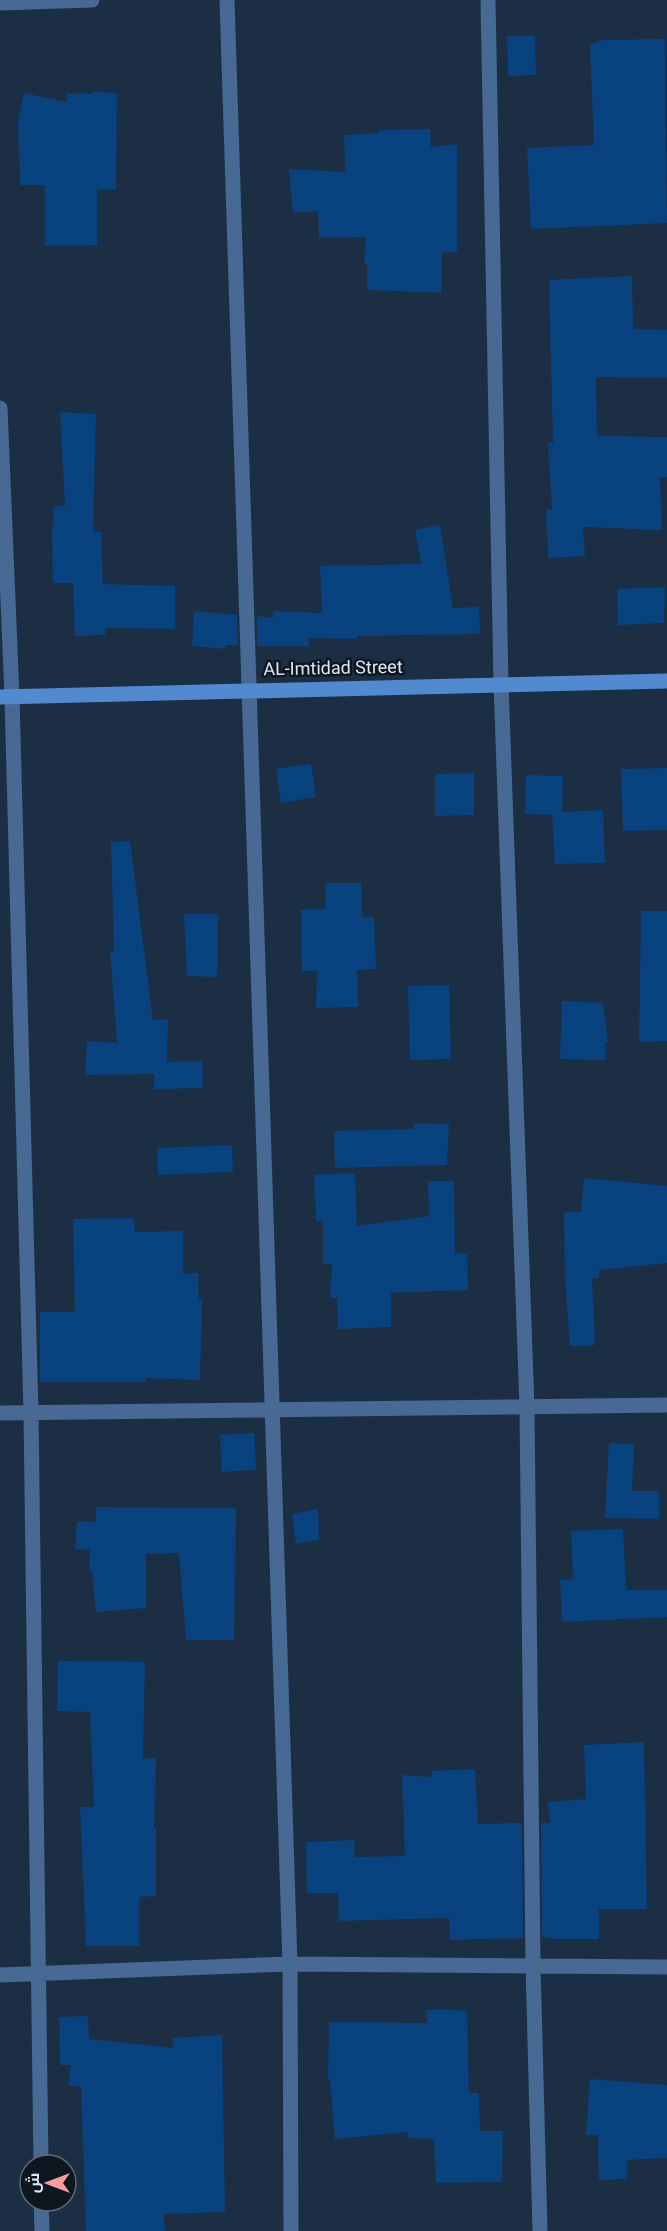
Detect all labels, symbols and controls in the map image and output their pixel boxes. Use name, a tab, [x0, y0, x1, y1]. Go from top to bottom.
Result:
street label: AL-Imtidad Street	[263, 656, 403, 679]
north arrow	[18, 2153, 78, 2213]
text: ش	[24, 2173, 43, 2193]

